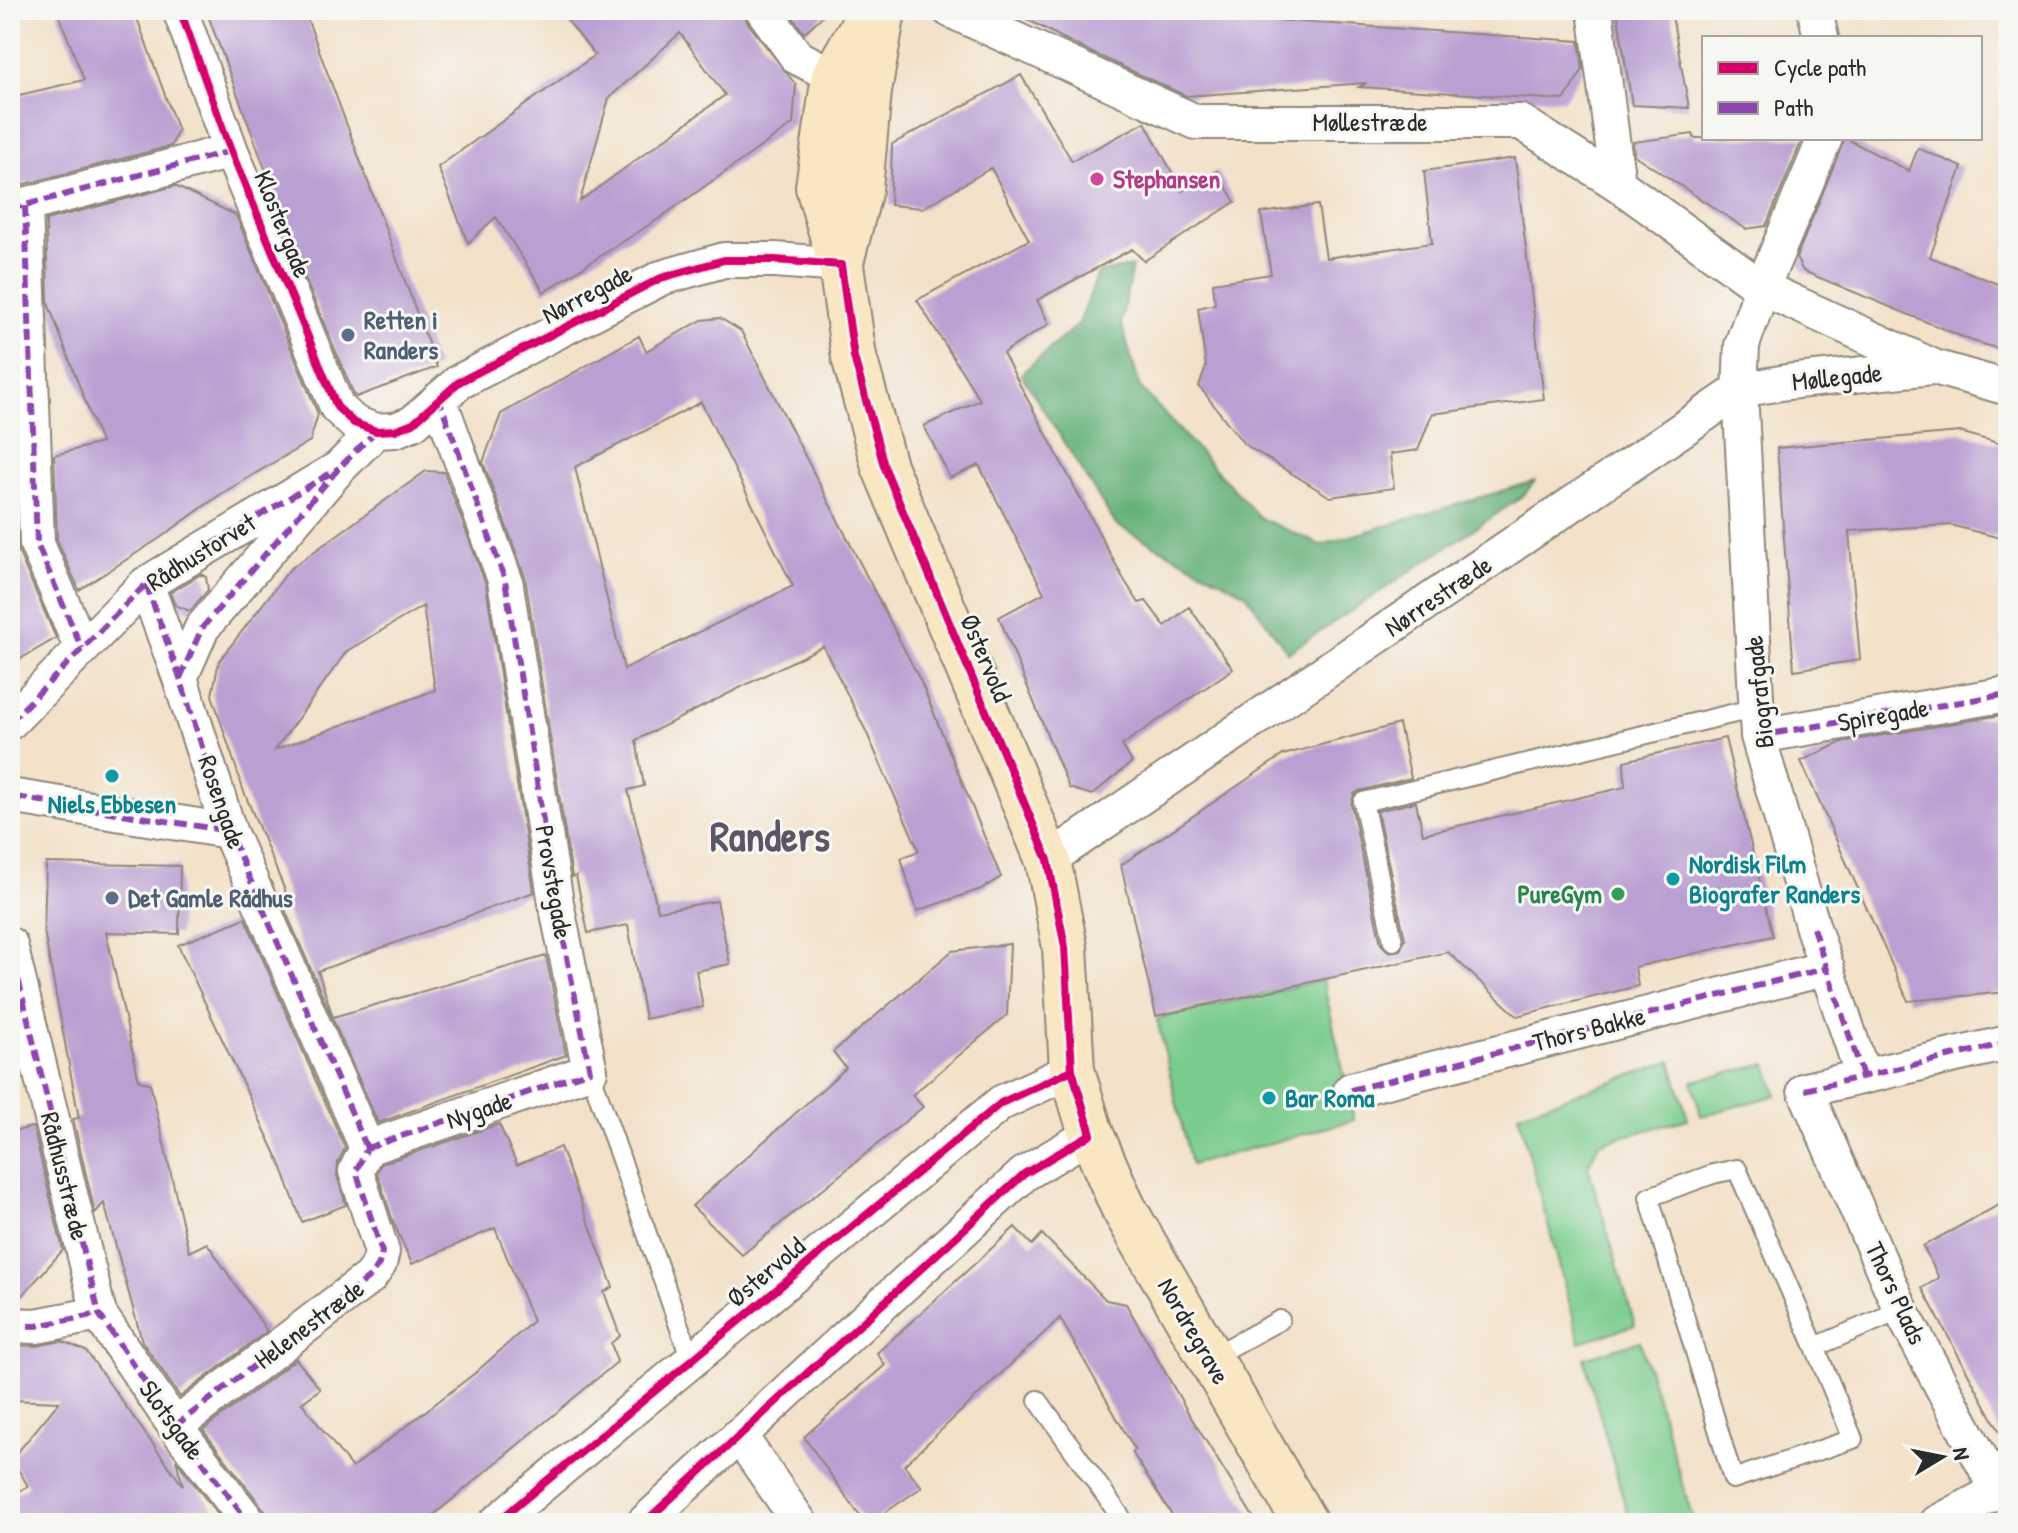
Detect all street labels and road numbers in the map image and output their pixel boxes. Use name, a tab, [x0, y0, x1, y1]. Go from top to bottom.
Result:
street label: Møllestræde	[1312, 104, 1428, 139]
street label: Klostergade	[246, 165, 321, 283]
street label: Nørregade	[536, 255, 638, 332]
street label: Møllegade	[1790, 354, 1884, 399]
street label: Rådhustorvet	[139, 504, 263, 599]
street label: Nørrestræde	[1377, 547, 1498, 644]
street label: Østervold	[952, 609, 1021, 707]
street label: Biografgade	[1735, 634, 1782, 750]
street label: Spiregade	[1835, 689, 1931, 740]
street label: Rosengade	[190, 750, 255, 853]
street label: Provstegade	[527, 822, 582, 942]
street label: Thors Bakke	[1529, 998, 1649, 1059]
street label: Nygade	[441, 1082, 516, 1137]
street label: Rådhusstræde	[33, 1108, 98, 1244]
street label: Østervold	[719, 1229, 812, 1315]
street label: Thors Plads	[1857, 1236, 1935, 1350]
street label: Helenestræde	[247, 1271, 371, 1376]
street label: Nordregrave	[1150, 1271, 1239, 1390]
street label: Slotsgade	[132, 1373, 213, 1467]

